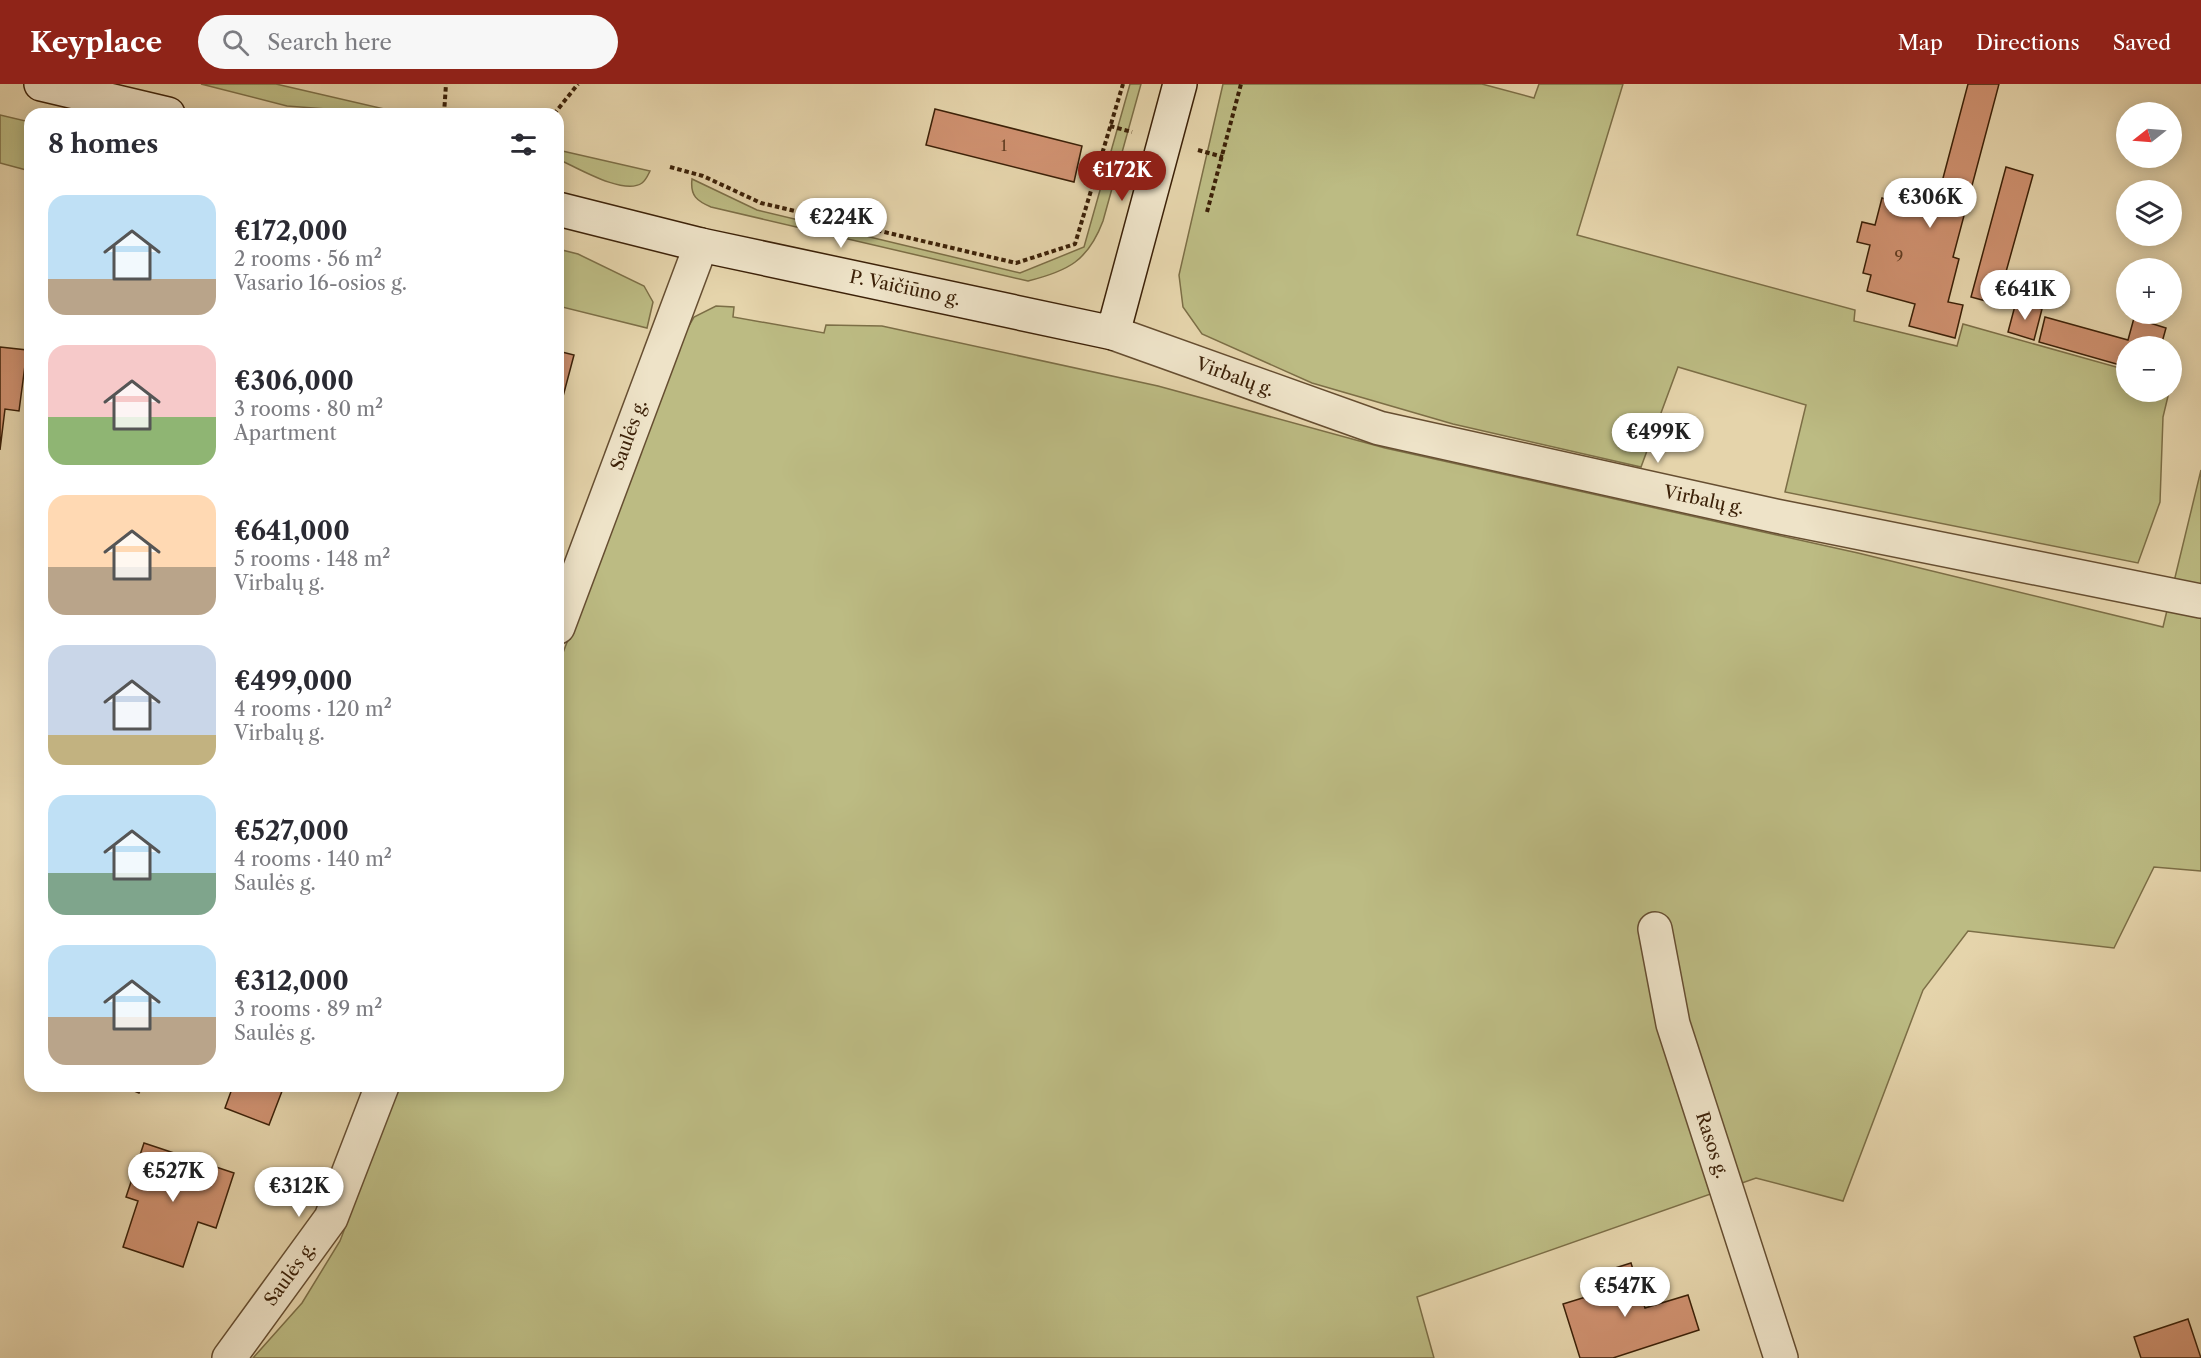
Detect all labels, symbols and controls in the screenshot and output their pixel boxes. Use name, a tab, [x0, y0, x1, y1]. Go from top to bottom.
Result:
search box	[198, 15, 618, 69]
text: Keyplace	[30, 25, 162, 59]
icon: search	[219, 26, 252, 59]
text: Search here	[267, 29, 392, 56]
text: Map	[1898, 30, 1943, 55]
text: Directions	[1976, 30, 2080, 55]
text: Saved	[2113, 30, 2171, 55]
north arrow	[2116, 102, 2182, 168]
map controls	[2116, 102, 2182, 402]
text: 8 homes	[48, 128, 158, 160]
icon: filters	[507, 128, 540, 161]
house number: 1	[1001, 136, 1008, 155]
pin: €172K	[1080, 151, 1164, 202]
text: €172K	[1092, 158, 1152, 182]
pin: €306K	[1888, 178, 1972, 229]
button: layers	[2116, 180, 2182, 246]
text: €306K	[1898, 185, 1962, 209]
pin: €224K	[799, 198, 883, 249]
text: €224K	[809, 205, 873, 229]
text: €172,000	[234, 215, 348, 247]
icon: home	[96, 219, 168, 291]
house number: 9	[1895, 246, 1903, 265]
text: 2 rooms · 56 m²	[234, 247, 382, 271]
button: +	[2116, 258, 2182, 324]
street label: P. Vaičiūno g.	[848, 266, 962, 310]
pin: €641K	[1983, 270, 2067, 321]
text: Vasario 16-osios g.	[234, 271, 407, 295]
text: €641K	[1994, 277, 2056, 301]
button: −	[2116, 336, 2182, 402]
street label: Virbalų g.	[1192, 352, 1277, 401]
text: €306,000	[234, 365, 354, 397]
icon: home	[96, 369, 168, 441]
text: 3 rooms · 80 m²	[234, 397, 383, 421]
street label: Saulės g.	[606, 397, 652, 473]
pin: €499K	[1616, 413, 1700, 464]
text: €499K	[1626, 420, 1690, 444]
text: Apartment	[234, 421, 337, 445]
street label: Virbalų g.	[1661, 481, 1746, 519]
text: €641,000	[234, 515, 350, 547]
icon: home	[96, 519, 168, 591]
text: 5 rooms · 148 m²	[234, 547, 390, 571]
text: Virbalų g.	[234, 571, 325, 595]
text: €499,000	[234, 665, 352, 697]
icon: home	[96, 669, 168, 741]
text: 4 rooms · 120 m²	[234, 697, 392, 721]
text: Virbalų g.	[234, 721, 325, 745]
text: €527,000	[234, 815, 349, 847]
icon: home	[96, 819, 168, 891]
text: 4 rooms · 140 m²	[234, 847, 392, 871]
text: Saulės g.	[234, 871, 316, 895]
text: €312,000	[234, 965, 349, 997]
icon: home	[96, 969, 168, 1041]
text: 3 rooms · 89 m²	[234, 997, 382, 1021]
text: Saulės g.	[234, 1021, 316, 1045]
street label: Rasos g.	[1691, 1109, 1733, 1181]
pin: €527K	[131, 1152, 215, 1203]
text: €527K	[142, 1159, 204, 1183]
pin: €312K	[257, 1167, 341, 1218]
text: €312K	[269, 1174, 329, 1198]
street label: Saulės g.	[259, 1238, 321, 1310]
pin: €547K	[1583, 1267, 1667, 1318]
text: €547K	[1594, 1274, 1656, 1298]

